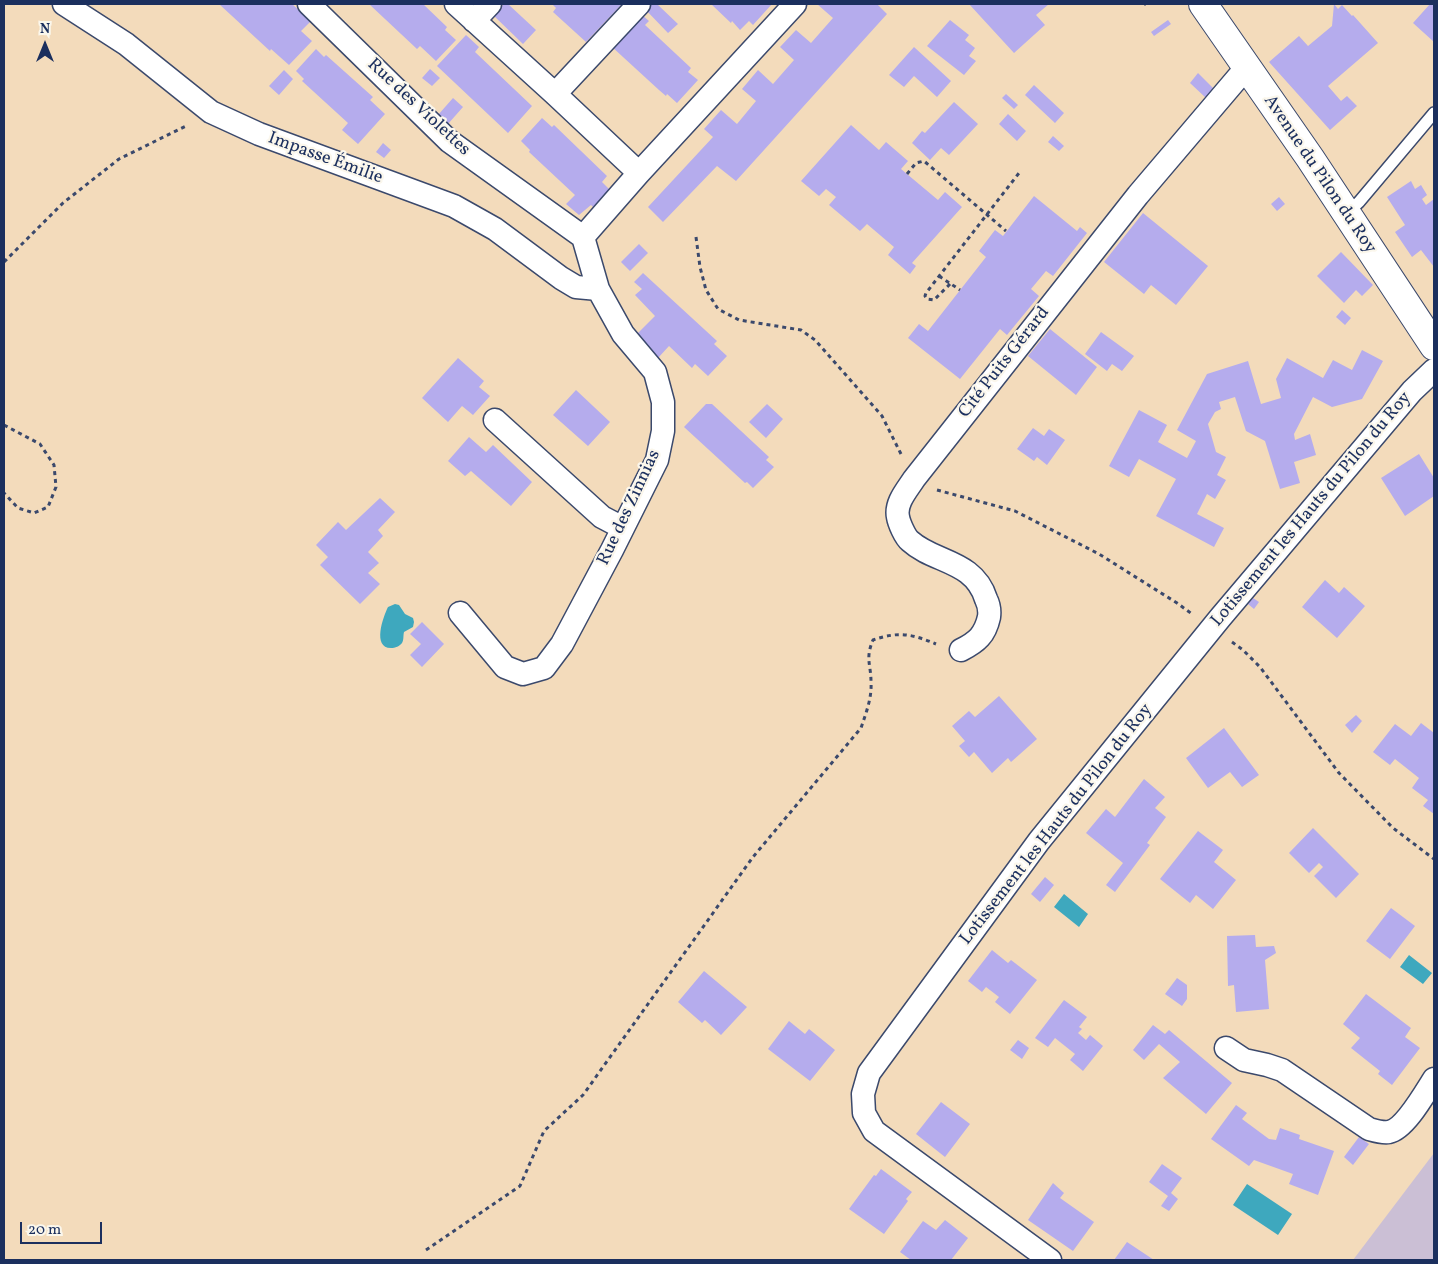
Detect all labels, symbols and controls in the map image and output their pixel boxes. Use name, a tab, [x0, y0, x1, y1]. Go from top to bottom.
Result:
north arrow	[20, 20, 70, 70]
text: N	[40, 20, 50, 39]
street label: Rue des Violettes	[362, 55, 474, 161]
street label: Avenue du Pilon du Roy	[1258, 92, 1380, 258]
street label: Impasse Émilie	[265, 128, 385, 190]
street label: Cité Puits Gérard	[955, 303, 1055, 423]
street label: Lotissement les Hauts du Pilon du Roy	[1207, 388, 1417, 632]
street label: Rue des Zinnias	[594, 447, 666, 569]
street label: Lotissement les Hauts du Pilon du Roy	[956, 700, 1158, 950]
scale bar	[22, 1212, 105, 1244]
text: 20 m	[28, 1220, 61, 1241]

